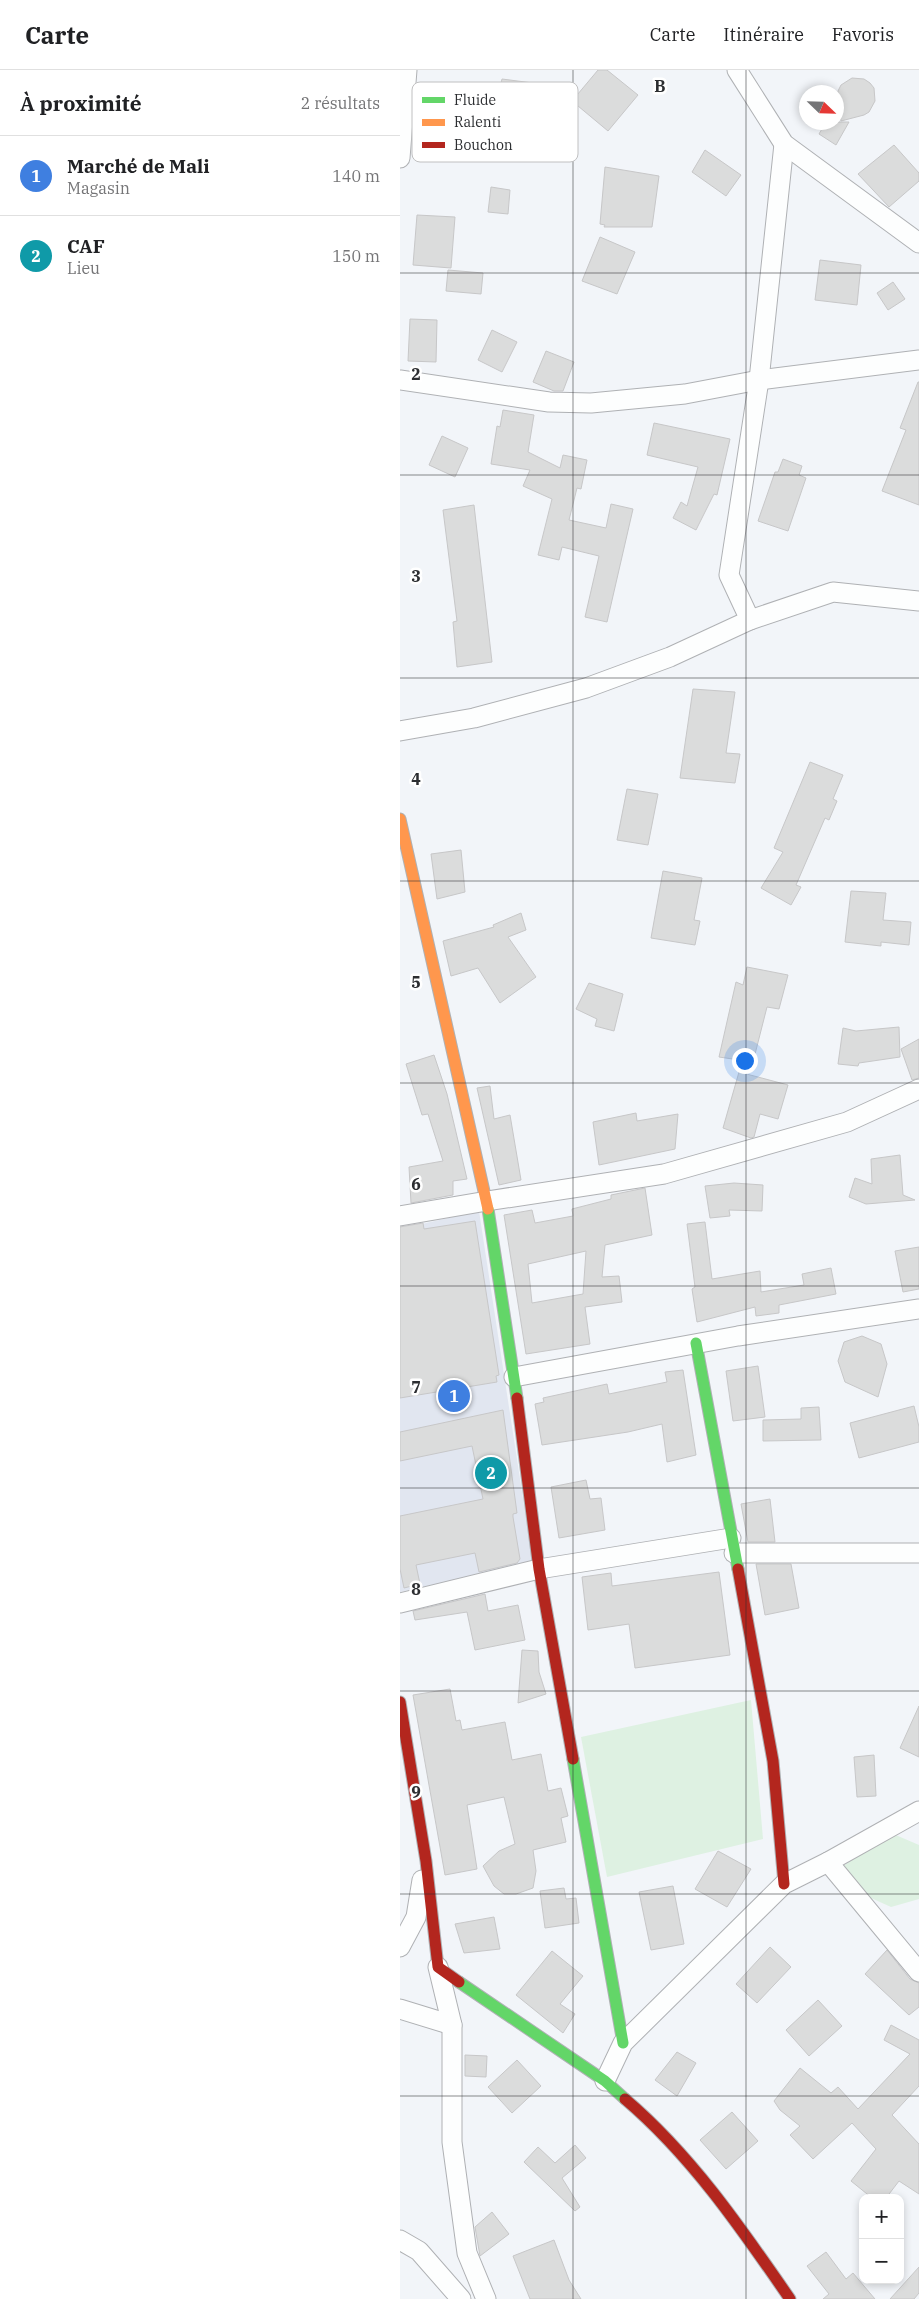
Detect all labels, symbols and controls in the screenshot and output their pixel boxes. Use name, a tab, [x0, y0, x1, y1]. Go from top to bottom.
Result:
text: Carte	[25, 19, 89, 51]
text: Carte	[650, 23, 695, 46]
text: Itinéraire	[723, 23, 804, 46]
text: Favoris	[832, 23, 894, 46]
text: B	[654, 76, 666, 96]
legend	[412, 82, 578, 162]
north arrow	[799, 85, 844, 130]
text: À proximité	[20, 89, 142, 117]
text: Fluide	[454, 91, 496, 109]
text: 2 résultats	[301, 93, 380, 113]
text: Ralenti	[454, 113, 501, 131]
text: Bouchon	[454, 136, 513, 154]
text: Marché de Mali	[67, 154, 210, 178]
text: 1	[31, 166, 41, 186]
text: 140 m	[332, 166, 380, 186]
text: Magasin	[67, 178, 130, 198]
text: CAF	[67, 234, 105, 258]
text: 2	[31, 246, 41, 266]
text: 150 m	[332, 246, 380, 266]
text: Lieu	[67, 258, 100, 278]
text: 2	[411, 364, 421, 384]
text: 3	[411, 566, 421, 586]
text: 4	[411, 769, 421, 789]
text: 5	[411, 972, 421, 992]
your location	[732, 1048, 758, 1074]
text: 6	[411, 1174, 421, 1194]
text: 7	[411, 1377, 421, 1397]
pin: 1	[438, 1377, 470, 1415]
pin: 2	[475, 1454, 507, 1492]
text: 8	[411, 1579, 421, 1599]
text: 9	[411, 1782, 421, 1802]
map controls	[859, 2194, 904, 2284]
button: +	[859, 2194, 904, 2239]
button: −	[859, 2239, 904, 2284]

